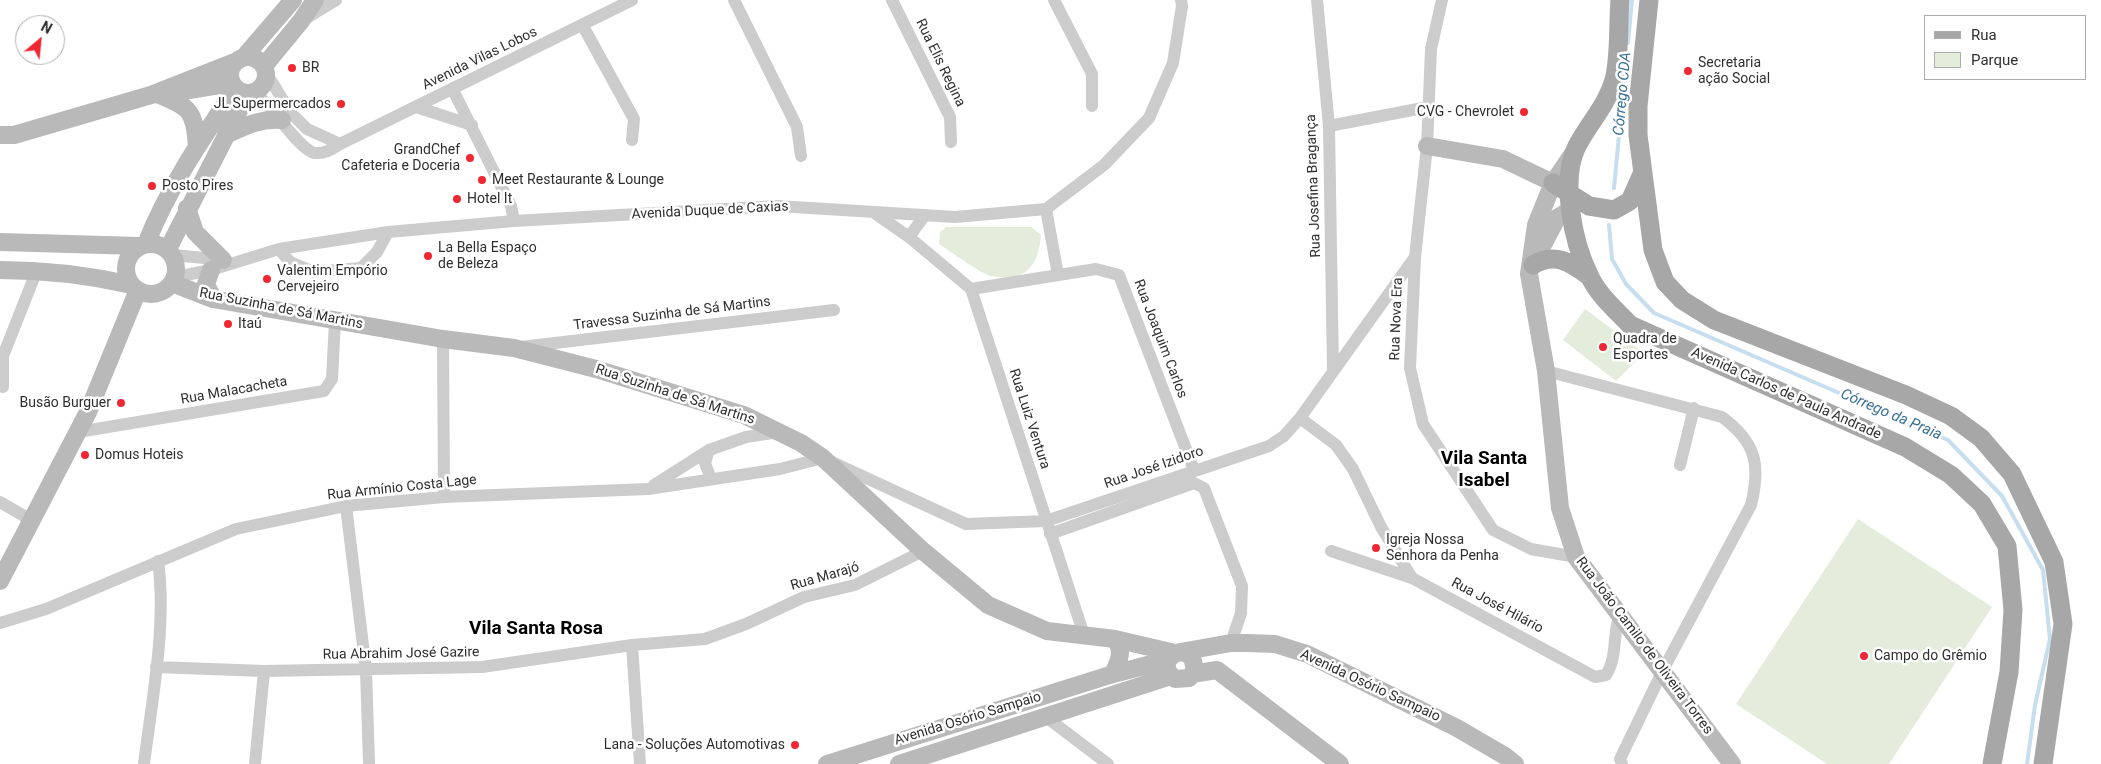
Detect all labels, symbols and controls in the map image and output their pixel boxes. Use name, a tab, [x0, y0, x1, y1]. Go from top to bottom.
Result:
north arrow	[15, 15, 65, 65]
legend	[1924, 15, 2086, 80]
street label: Rua Elis Regina	[912, 16, 968, 110]
text: N	[38, 18, 55, 37]
street label: Avenida Vilas Lobos	[420, 24, 540, 94]
text: Rua	[1971, 26, 1997, 44]
text: Parque	[1971, 51, 2018, 69]
water label: Córrego CDA	[1610, 52, 1636, 136]
place label: Secretaria ação Social	[1698, 55, 1770, 88]
place label: BR	[302, 60, 319, 76]
marker: BR	[286, 62, 298, 74]
marker: Secretaria ação Social	[1682, 65, 1694, 77]
place label: JL Supermercados	[214, 96, 331, 112]
marker: JL Supermercados	[335, 98, 347, 110]
place label: CVG - Chevrolet	[1417, 104, 1514, 120]
marker: CVG - Chevrolet	[1518, 106, 1530, 118]
street label: Rua Josefina Bragança	[1303, 114, 1325, 258]
place label: GrandChef Cafeteria e Doceria	[341, 142, 460, 174]
marker: GrandChef Cafeteria e Doceria	[464, 152, 476, 164]
place label: Meet Restaurante & Lounge	[492, 172, 664, 188]
marker: Meet Restaurante & Lounge	[476, 174, 488, 186]
place label: Posto Pires	[162, 178, 233, 194]
marker: Posto Pires	[146, 180, 158, 192]
place label: Hotel It	[467, 191, 512, 207]
marker: Hotel It	[451, 193, 463, 205]
street label: Avenida Duque de Caxias	[631, 198, 789, 224]
place label: La Bella Espaço de Beleza	[438, 240, 537, 272]
marker: La Bella Espaço de Beleza	[422, 250, 434, 262]
place label: Valentim Empório Cervejeiro	[277, 263, 388, 296]
marker: Valentim Empório Cervejeiro	[261, 273, 273, 285]
street label: Rua Joaquim Carlos	[1130, 277, 1190, 401]
street label: Rua Nova Era	[1387, 277, 1407, 361]
street label: Rua Suzinha de Sá Martins	[198, 285, 364, 333]
street label: Travessa Suzinha de Sá Martins	[572, 294, 772, 334]
place label: Itaú	[238, 316, 262, 332]
marker: Itaú	[222, 318, 234, 330]
place label: Quadra de Esportes	[1613, 331, 1677, 364]
marker: Quadra de Esportes	[1597, 341, 1609, 353]
street label: Avenida Carlos de Paula Andrade	[1688, 344, 1884, 444]
street label: Rua Suzinha de Sá Martins	[593, 361, 757, 429]
street label: Rua Luiz Ventura	[1005, 367, 1053, 471]
street label: Rua Malacacheta	[179, 373, 289, 409]
water label: Córrego da Praia	[1838, 386, 1944, 444]
place label: Busão Burguer	[19, 395, 111, 411]
marker: Busão Burguer	[115, 397, 127, 409]
street label: Rua José Izidoro	[1102, 443, 1206, 493]
place label: Domus Hoteis	[95, 447, 183, 463]
district label: Vila Santa Isabel	[1441, 448, 1527, 492]
marker: Domus Hoteis	[79, 449, 91, 461]
street label: Rua Armínio Costa Lage	[326, 472, 478, 504]
place label: Igreja Nossa Senhora da Penha	[1386, 532, 1499, 564]
marker: Igreja Nossa Senhora da Penha	[1370, 542, 1382, 554]
street label: Rua João Camilo de Oliveira Torres	[1572, 554, 1716, 738]
street label: Rua Marajó	[789, 559, 861, 595]
street label: Rua José Hilário	[1448, 575, 1546, 637]
district label: Vila Santa Rosa	[469, 618, 603, 640]
street label: Rua Abrahim José Gazire	[322, 644, 480, 664]
street label: Avenida Osório Sampaio	[1297, 646, 1443, 726]
place label: Campo do Grêmio	[1874, 648, 1987, 664]
marker: Campo do Grêmio	[1858, 650, 1870, 662]
street label: Avenida Osório Sampaio	[893, 689, 1043, 749]
place label: Lana - Soluções Automotivas	[604, 737, 785, 753]
marker: Lana - Soluções Automotivas	[789, 739, 801, 751]

